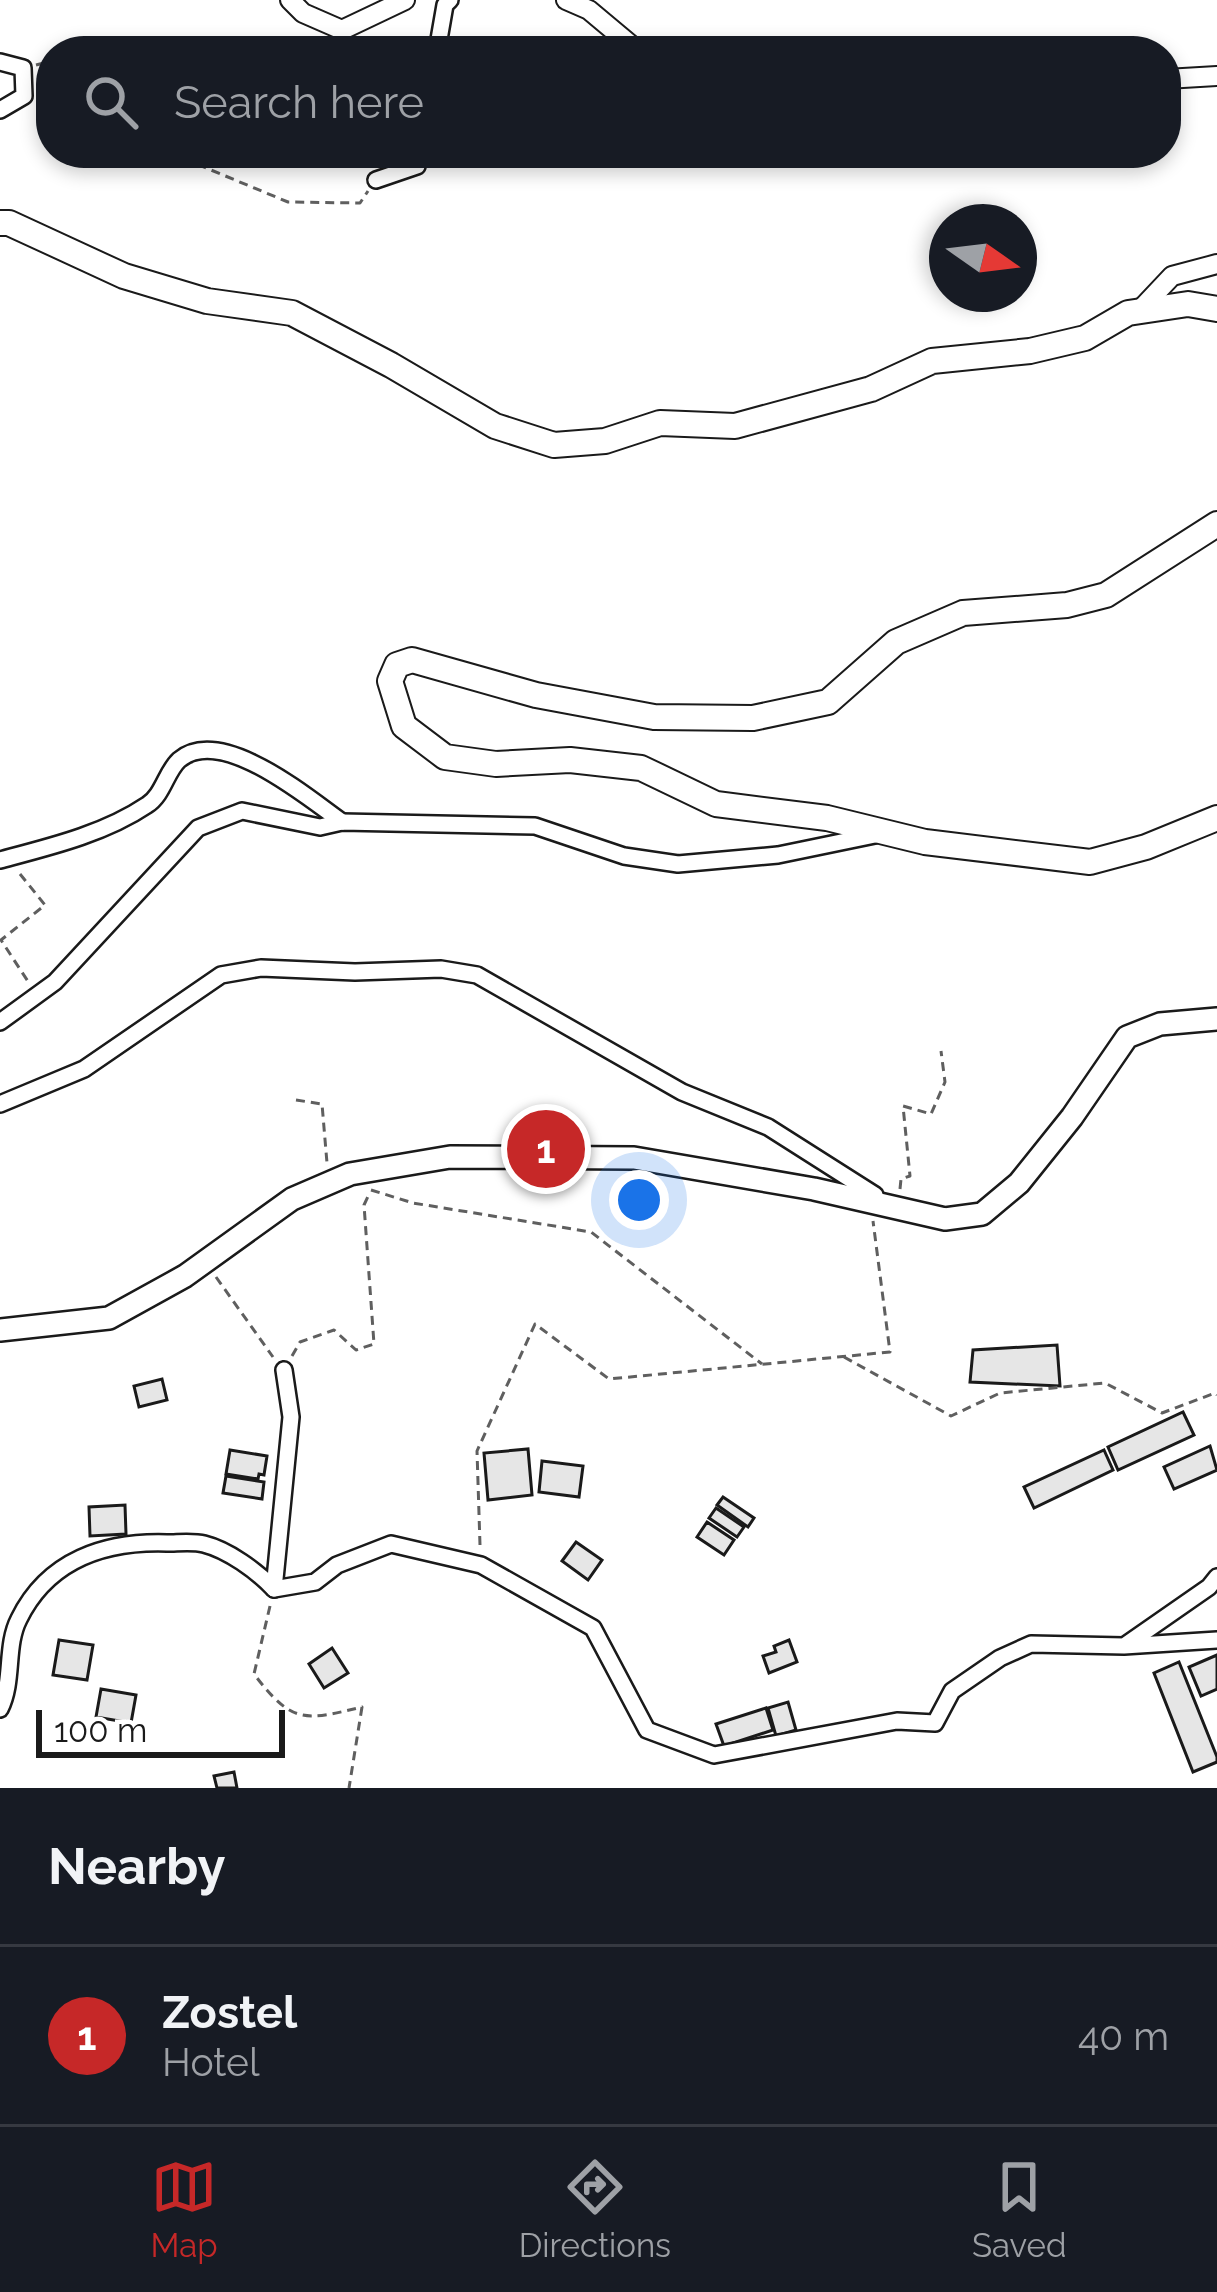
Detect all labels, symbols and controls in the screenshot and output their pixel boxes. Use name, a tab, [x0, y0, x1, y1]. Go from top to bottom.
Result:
search box	[36, 36, 1181, 168]
icon: search	[78, 69, 144, 135]
text: Search here	[174, 76, 424, 129]
north arrow	[929, 204, 1037, 312]
pin: 1	[507, 1104, 585, 1194]
your location	[609, 1170, 669, 1230]
scale bar	[36, 1704, 285, 1757]
text: 100 m	[54, 1711, 147, 1750]
text: Nearby	[48, 1836, 225, 1896]
text: Zostel	[162, 1986, 297, 2039]
text: 1	[77, 2013, 97, 2059]
text: 40 m	[1078, 2013, 1169, 2059]
text: Hotel	[162, 2039, 260, 2085]
tab: Map	[151, 2154, 218, 2265]
tab: Directions	[519, 2154, 671, 2265]
tab: Saved	[972, 2154, 1066, 2265]

